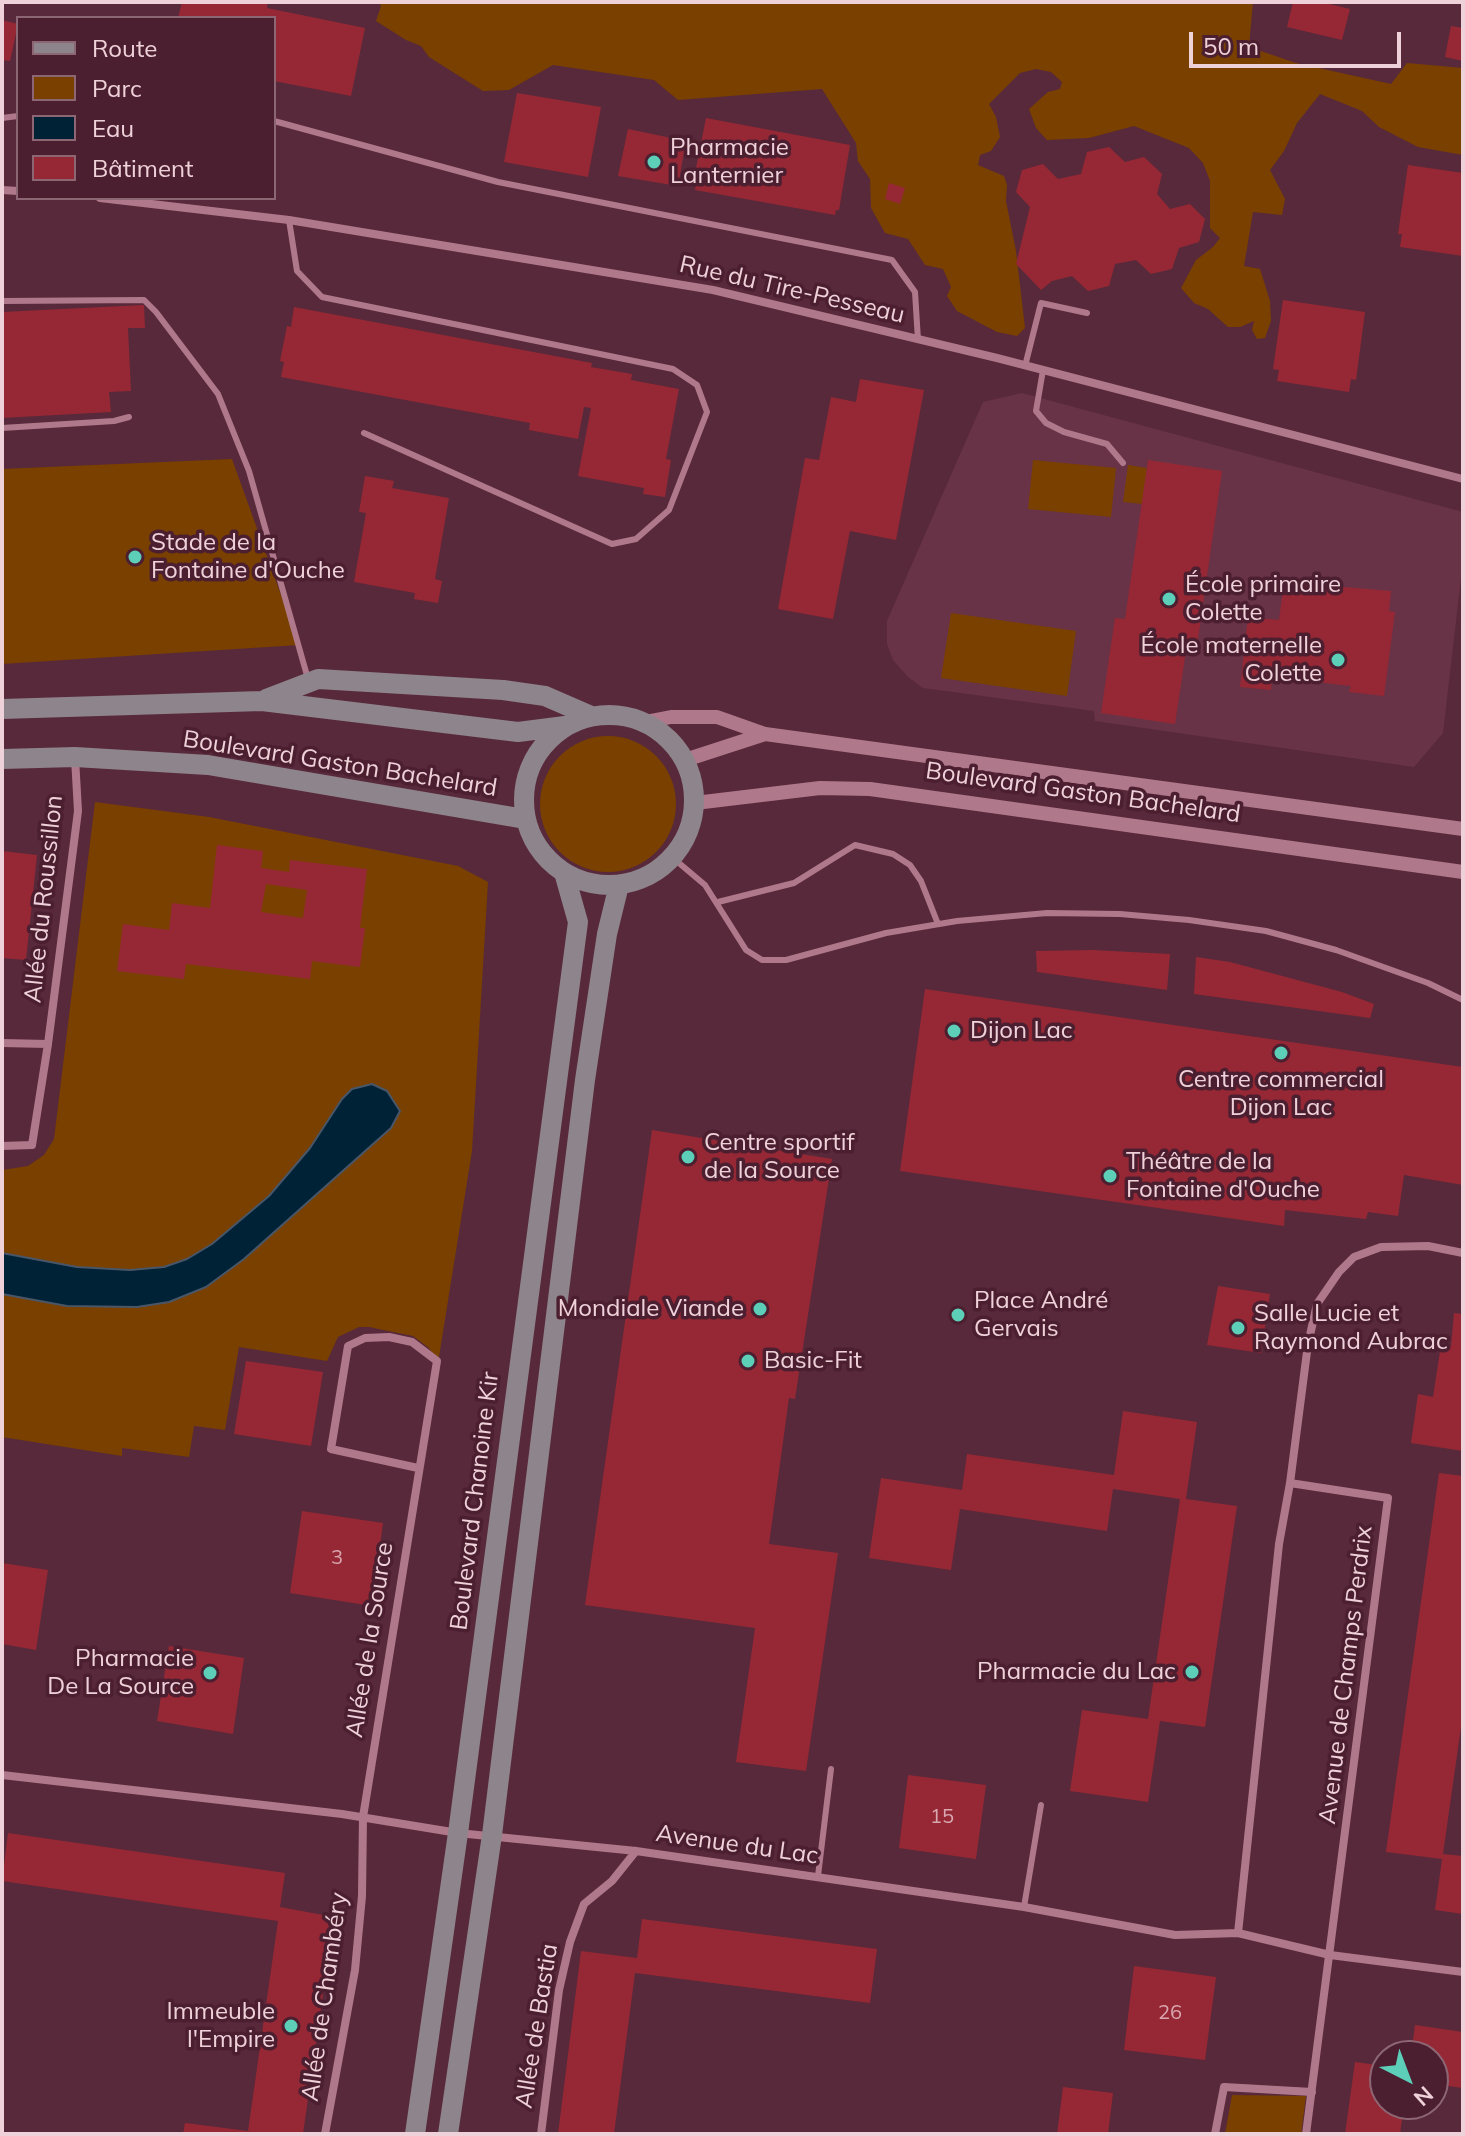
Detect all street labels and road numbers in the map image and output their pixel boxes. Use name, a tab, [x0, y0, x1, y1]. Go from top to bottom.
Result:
street label: Rue du Tire-Pesseau	[677, 250, 907, 330]
street label: Boulevard Gaston Bachelard	[181, 725, 499, 803]
street label: Boulevard Gaston Bachelard	[924, 757, 1242, 829]
street label: Allée du Roussillon	[19, 794, 69, 1004]
street label: Boulevard Chanoine Kir	[445, 1370, 505, 1632]
street label: Avenue de Champs Perdrix	[1313, 1524, 1379, 1826]
street label: Allée de la Source	[340, 1540, 400, 1740]
street label: Avenue du Lac	[654, 1819, 820, 1871]
street label: Allée de Chambéry	[296, 1891, 354, 2103]
street label: Allée de Bastia	[510, 1942, 564, 2110]

